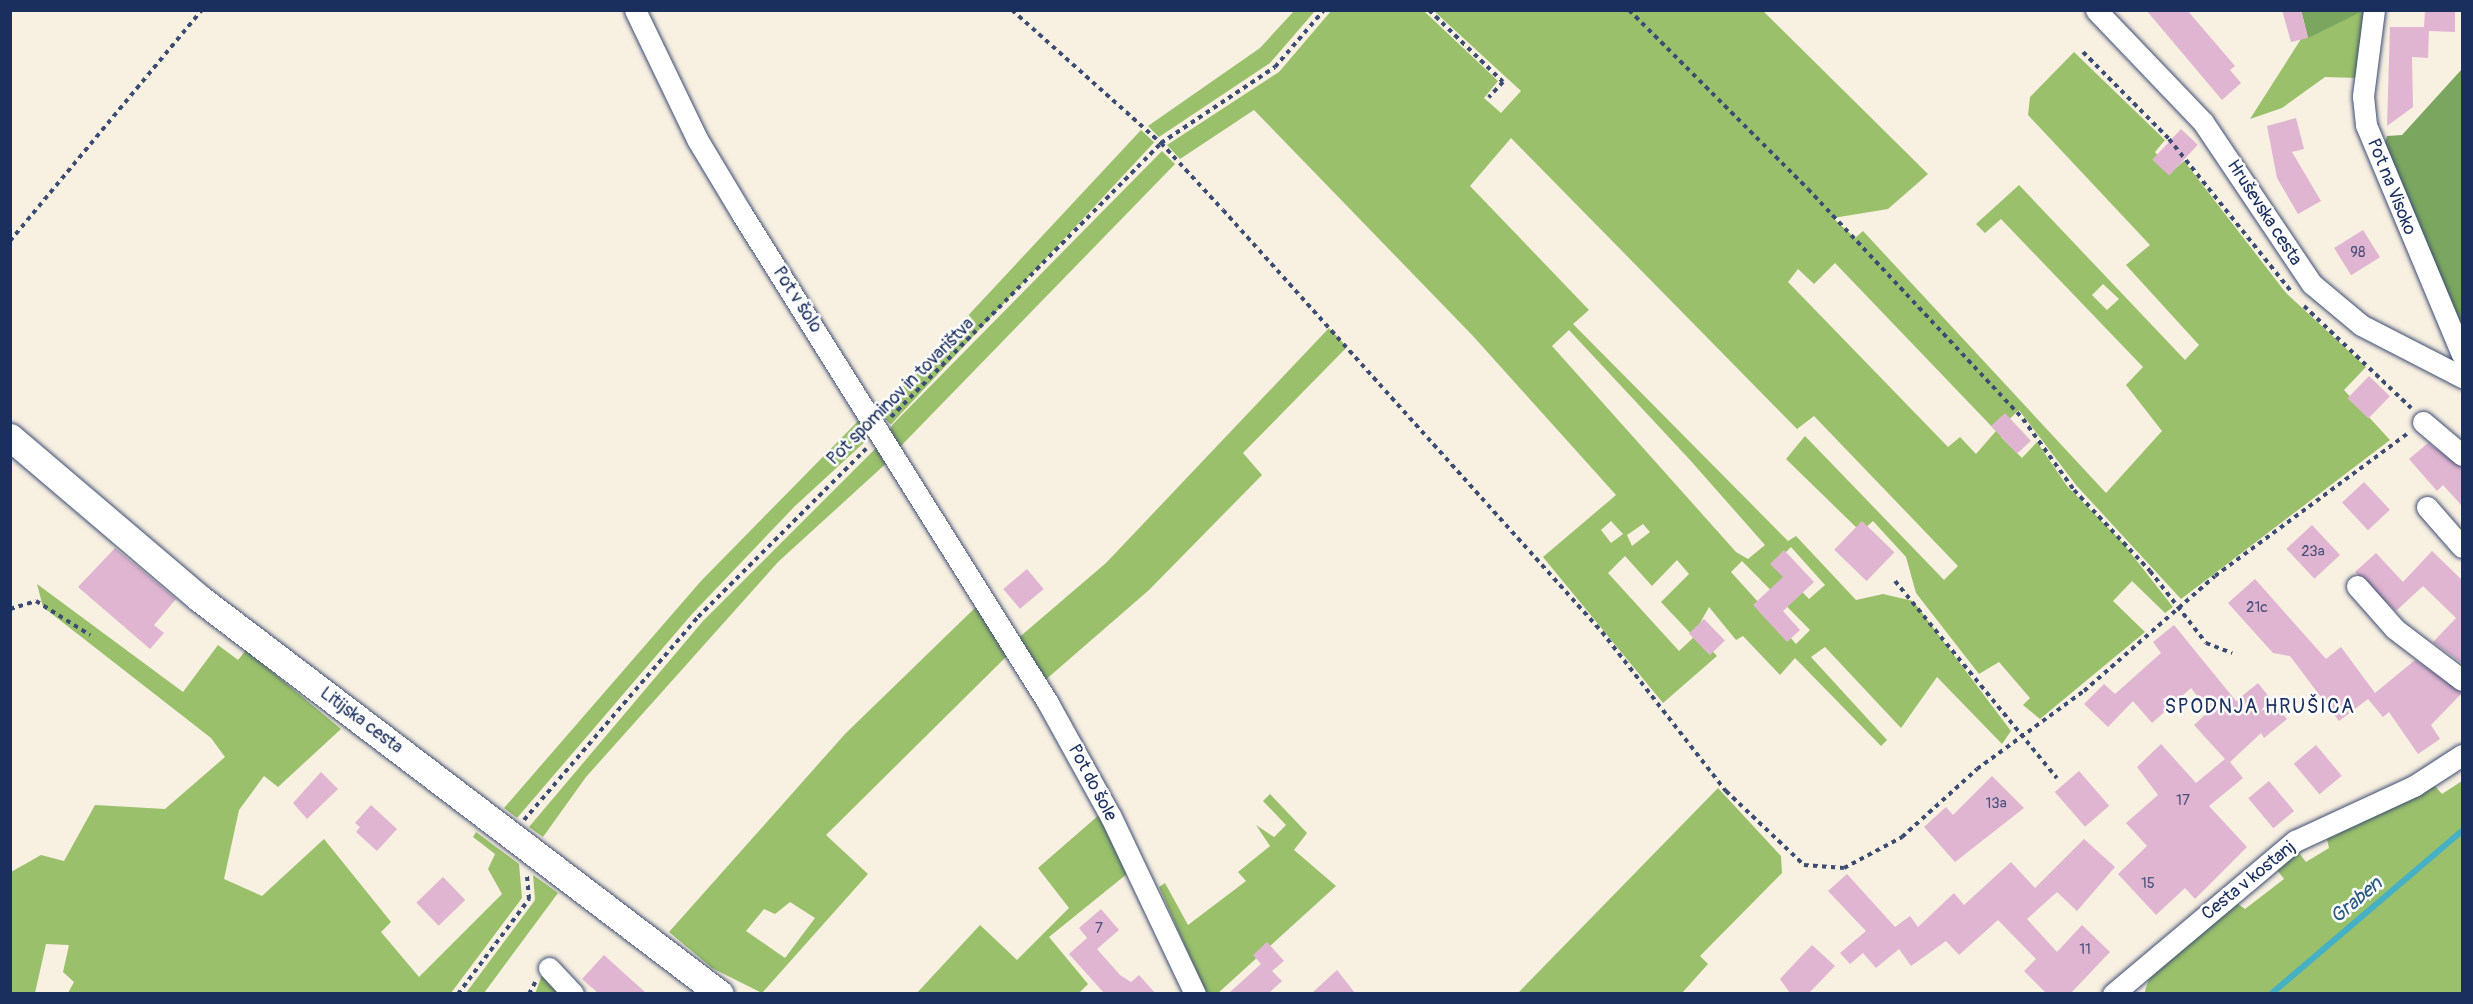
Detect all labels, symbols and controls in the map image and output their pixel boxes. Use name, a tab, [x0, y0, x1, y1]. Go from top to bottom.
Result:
street label: Pot na Visoko	[2362, 136, 2420, 238]
street label: Hruševska cesta	[2222, 156, 2306, 270]
house number: 98	[2350, 244, 2366, 262]
street label: Pot v šolo	[768, 263, 826, 337]
street label: Pot spominov in tovarištva	[823, 314, 979, 470]
house number: 23a	[2301, 543, 2325, 561]
house number: 21c	[2246, 599, 2268, 617]
street label: Litijska cesta	[315, 683, 407, 759]
district label: SPODNJA HRUŠICA	[2164, 694, 2356, 718]
street label: Pot do šole	[1063, 741, 1121, 825]
house number: 17	[2176, 792, 2190, 810]
house number: 13a	[1985, 795, 2007, 813]
street label: Cesta v kostanj	[2198, 837, 2300, 925]
water label: Graben	[2325, 871, 2387, 929]
house number: 15	[2141, 875, 2155, 893]
house number: 7	[1095, 920, 1103, 938]
house number: 11	[2079, 941, 2091, 959]

